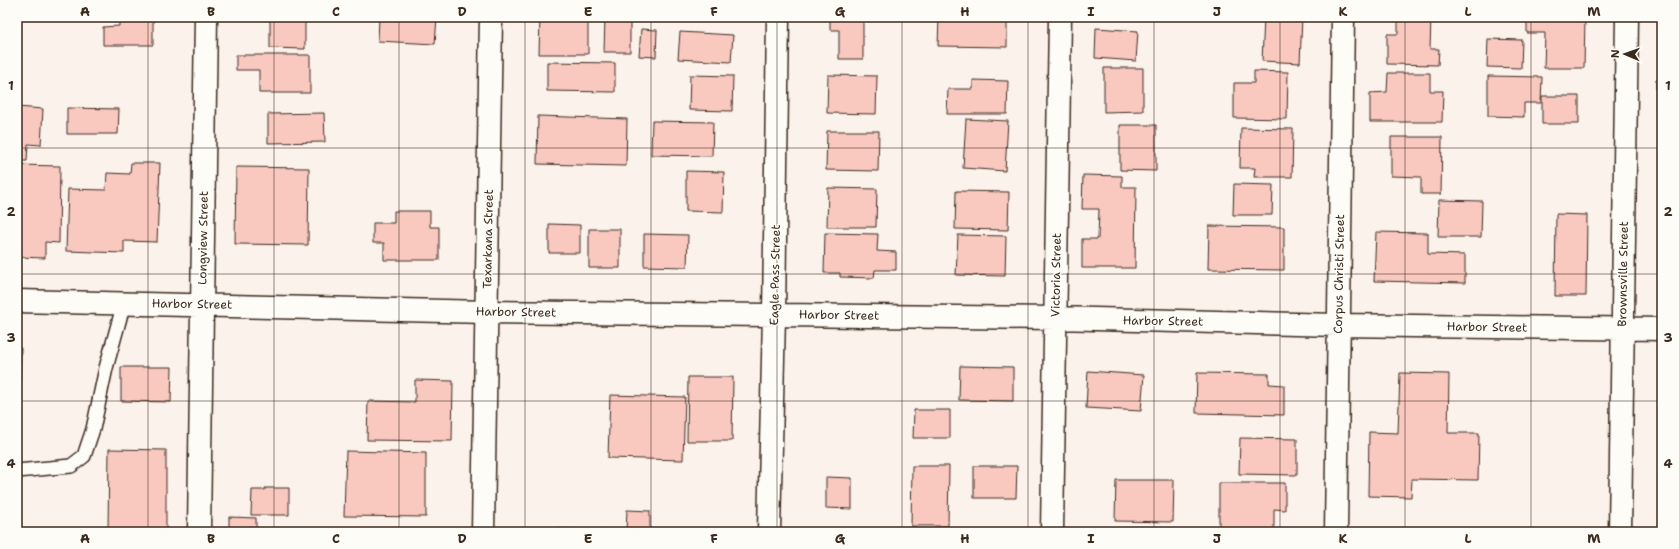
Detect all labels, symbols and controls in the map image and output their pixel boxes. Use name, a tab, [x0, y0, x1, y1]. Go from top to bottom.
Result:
text: A	[80, 3, 90, 20]
text: B	[207, 3, 215, 20]
text: C	[332, 3, 340, 20]
text: D	[457, 3, 467, 20]
text: E	[584, 3, 593, 20]
text: F	[710, 3, 718, 20]
text: G	[835, 3, 846, 20]
text: H	[960, 3, 970, 20]
text: I	[1087, 3, 1095, 20]
text: J	[1213, 3, 1221, 20]
text: K	[1339, 3, 1348, 20]
text: L	[1464, 3, 1472, 20]
text: M	[1587, 3, 1601, 20]
north arrow	[1605, 34, 1645, 74]
text: N	[1608, 49, 1623, 58]
text: 1	[8, 77, 14, 94]
text: 1	[1665, 77, 1671, 94]
street label: Texarkana Street	[479, 189, 497, 289]
street label: Longview Street	[194, 191, 212, 285]
text: 2	[6, 203, 16, 220]
text: 2	[1663, 203, 1673, 220]
street label: Corpus Christi Street	[1330, 214, 1348, 334]
street label: Brownsville Street	[1614, 221, 1632, 327]
street label: Eagle Pass Street	[766, 224, 784, 326]
street label: Victoria Street	[1047, 233, 1065, 317]
street label: Harbor Street	[152, 295, 232, 313]
street label: Harbor Street	[476, 303, 556, 321]
street label: Harbor Street	[799, 306, 879, 324]
street label: Harbor Street	[1123, 312, 1203, 330]
street label: Harbor Street	[1447, 318, 1527, 336]
text: 3	[6, 329, 16, 346]
text: 3	[1663, 329, 1673, 346]
text: 4	[6, 455, 16, 472]
text: 4	[1663, 455, 1673, 472]
text: A	[80, 530, 90, 547]
text: B	[207, 530, 215, 547]
text: C	[332, 530, 340, 547]
text: D	[457, 530, 467, 547]
text: E	[584, 530, 593, 547]
text: F	[710, 530, 718, 547]
text: G	[835, 530, 846, 547]
text: H	[960, 530, 970, 547]
text: I	[1087, 530, 1095, 547]
text: J	[1213, 530, 1221, 547]
text: K	[1339, 530, 1348, 547]
text: L	[1464, 530, 1472, 547]
text: M	[1587, 530, 1601, 547]

